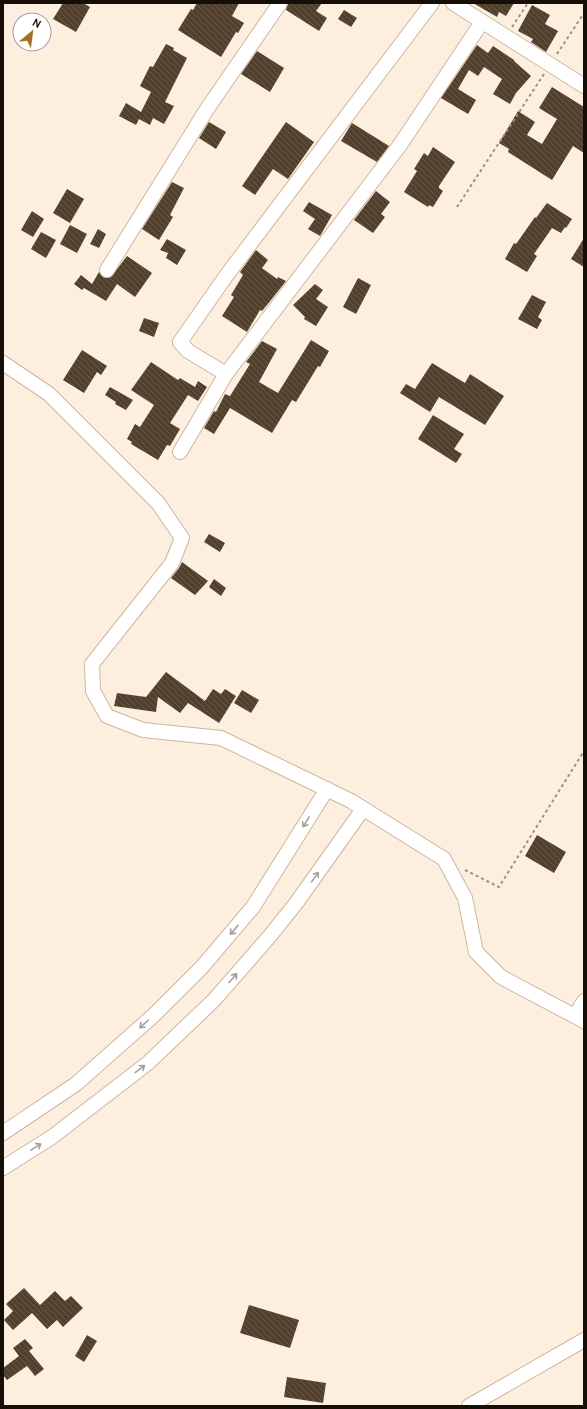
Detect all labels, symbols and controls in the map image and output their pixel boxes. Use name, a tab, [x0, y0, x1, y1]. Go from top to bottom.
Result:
north arrow	[12, 12, 52, 52]
text: N	[30, 15, 44, 31]
one-way arrow	[302, 816, 310, 827]
one-way arrow	[310, 872, 319, 883]
one-way arrow	[229, 924, 238, 935]
one-way arrow	[228, 973, 237, 984]
one-way arrow	[139, 1019, 149, 1028]
one-way arrow	[135, 1065, 146, 1074]
one-way arrow	[30, 1143, 42, 1151]

